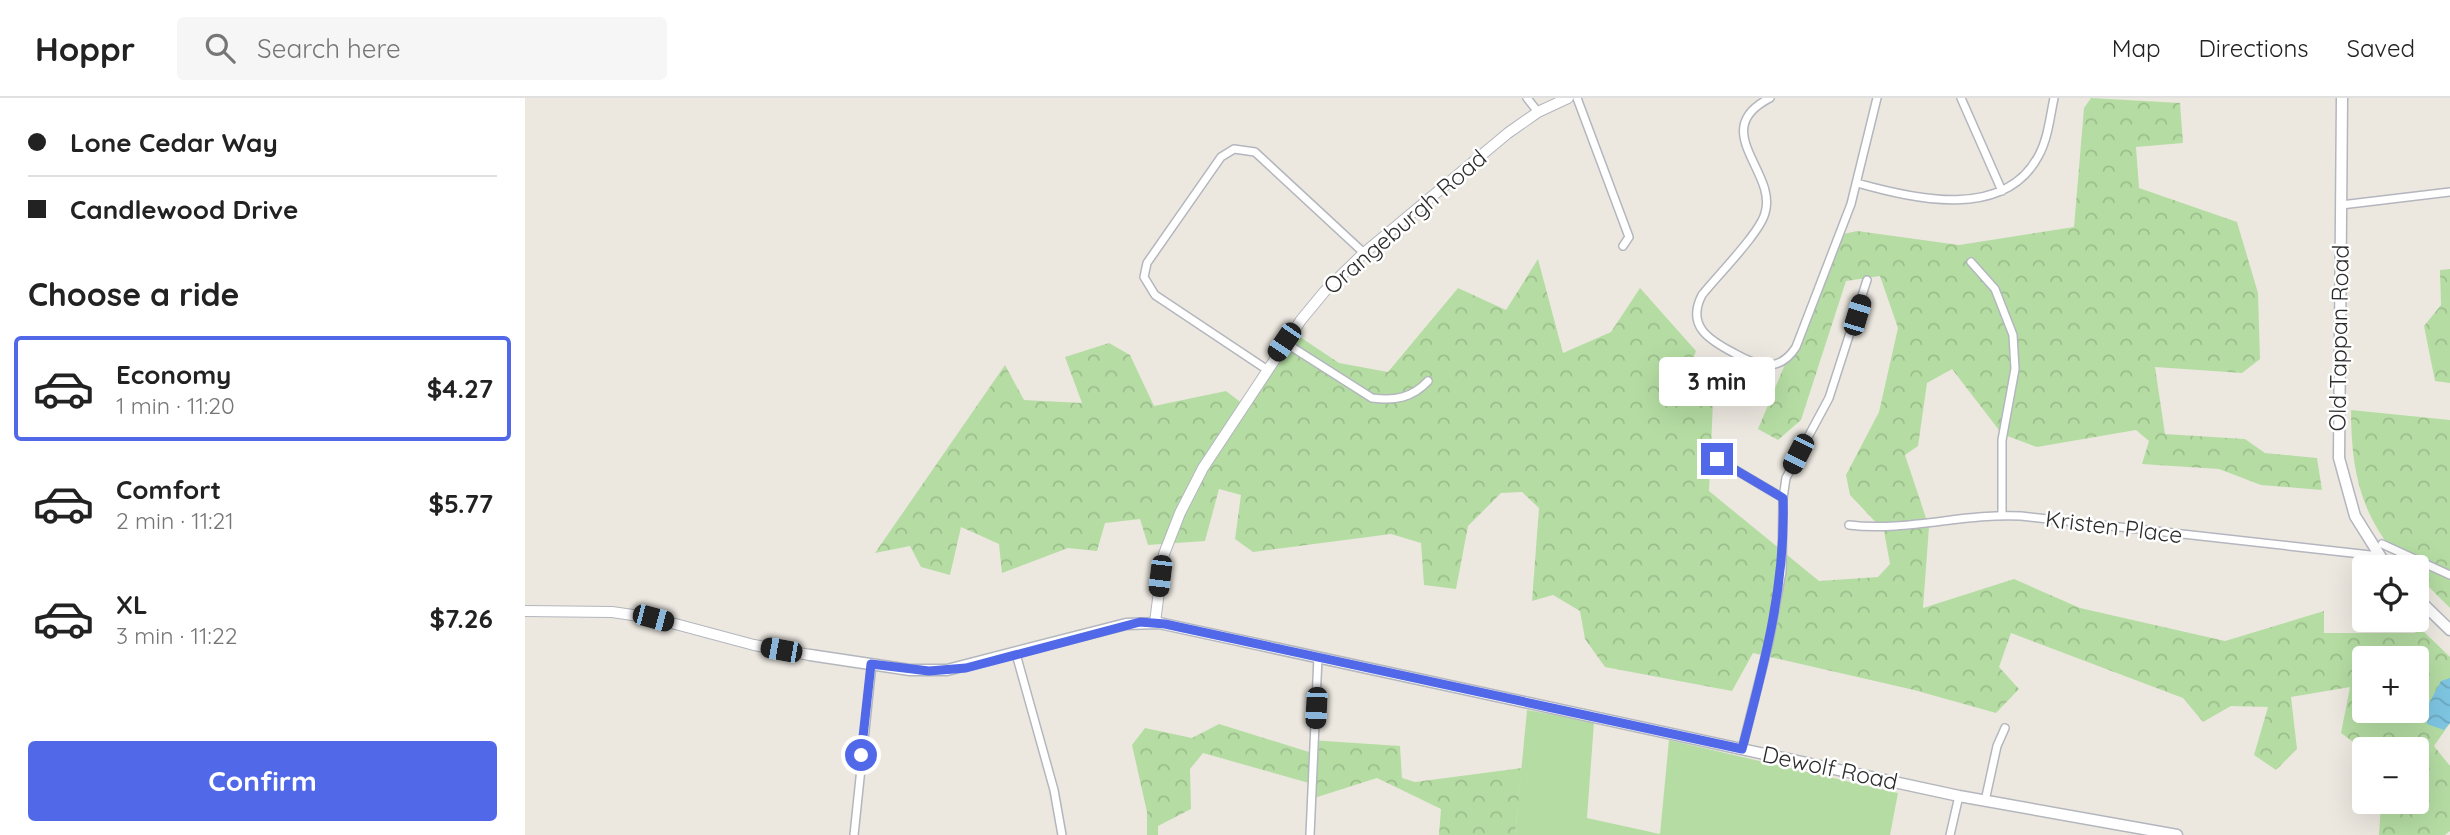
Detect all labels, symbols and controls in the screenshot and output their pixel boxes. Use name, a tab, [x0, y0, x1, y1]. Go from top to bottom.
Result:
search box	[177, 17, 667, 80]
text: Hoppr	[35, 28, 135, 69]
icon: search	[201, 29, 239, 67]
text: Search here	[257, 32, 401, 65]
text: Map	[2112, 33, 2161, 63]
text: Directions	[2199, 33, 2309, 63]
text: Saved	[2347, 33, 2415, 63]
text: Lone Cedar Way	[70, 126, 278, 159]
street label: Orangeburgh Road	[1317, 143, 1492, 300]
text: Candlewood Drive	[70, 193, 298, 226]
street label: Old Tappan Road	[2322, 244, 2355, 432]
text: Choose a ride	[28, 274, 240, 314]
car	[1841, 292, 1874, 338]
car	[1264, 319, 1305, 365]
icon: car	[32, 357, 95, 420]
text: Economy	[116, 358, 231, 391]
callout: 3 min	[1659, 358, 1775, 406]
text: 3 min	[1687, 367, 1747, 396]
text: $4.27	[427, 372, 493, 405]
text: 1 min · 11:20	[116, 391, 235, 420]
car	[1780, 431, 1817, 477]
route end	[1701, 443, 1733, 475]
icon: car	[32, 472, 95, 535]
text: Comfort	[116, 473, 221, 506]
text: $5.77	[429, 487, 493, 520]
street label: Kristen Place	[2044, 504, 2184, 549]
text: 2 min · 11:21	[116, 506, 234, 535]
car	[1148, 554, 1173, 598]
map controls	[2352, 555, 2429, 814]
button: locate	[2352, 555, 2429, 632]
icon: car	[32, 587, 95, 650]
text: XL	[116, 588, 148, 621]
text: $7.26	[429, 602, 493, 635]
car	[630, 602, 677, 634]
text: 3 min · 11:22	[116, 621, 237, 650]
car	[759, 636, 804, 664]
button: +	[2352, 646, 2429, 723]
car	[1305, 686, 1328, 730]
button: −	[2352, 737, 2429, 814]
route start	[845, 739, 877, 771]
street label: Dewolf Road	[1760, 739, 1901, 796]
button: Confirm	[28, 741, 497, 821]

